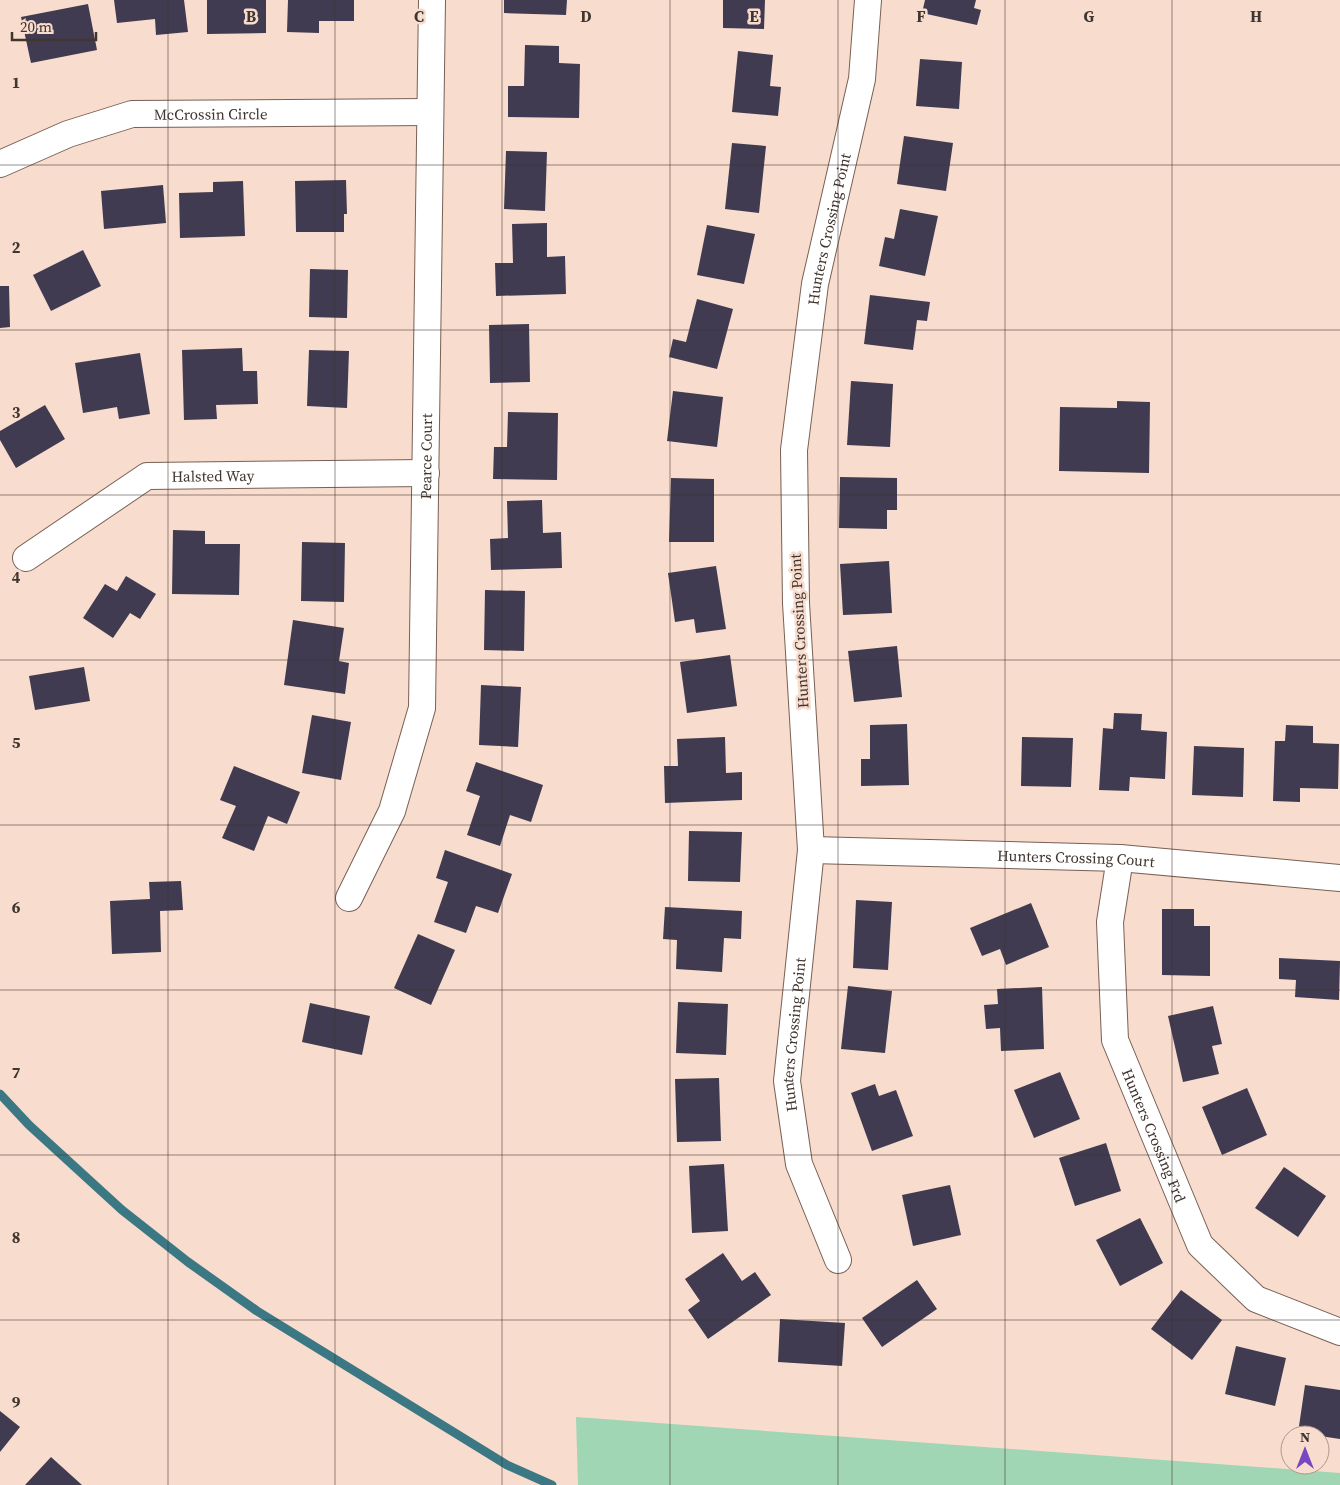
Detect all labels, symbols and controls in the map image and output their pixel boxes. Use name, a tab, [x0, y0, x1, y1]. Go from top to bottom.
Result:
text: B	[246, 5, 257, 27]
text: C	[414, 5, 424, 27]
text: D	[580, 5, 592, 27]
text: E	[749, 5, 759, 27]
text: F	[916, 5, 926, 27]
text: G	[1084, 5, 1095, 27]
text: H	[1250, 5, 1262, 27]
scale bar	[12, 10, 96, 42]
text: 20 m	[20, 16, 52, 37]
text: 1	[12, 71, 20, 93]
street label: McCrossin Circle	[154, 103, 268, 124]
street label: Hunters Crossing Point	[802, 151, 855, 306]
text: 2	[12, 236, 21, 258]
text: 3	[12, 401, 21, 423]
street label: Pearce Court	[414, 413, 437, 500]
street label: Halsted Way	[171, 464, 255, 486]
street label: Hunters Crossing Point	[784, 553, 814, 709]
text: 4	[12, 566, 21, 588]
text: 5	[12, 731, 21, 753]
street label: Hunters Crossing Court	[997, 844, 1156, 872]
text: 6	[12, 896, 21, 918]
street label: Hunters Crossing Point	[776, 956, 810, 1113]
text: 7	[12, 1061, 21, 1083]
street label: Hunters Crossing Frd	[1117, 1065, 1192, 1206]
text: 8	[12, 1226, 20, 1248]
text: 9	[12, 1391, 21, 1413]
north arrow	[1280, 1425, 1330, 1475]
text: N	[1300, 1427, 1310, 1447]

